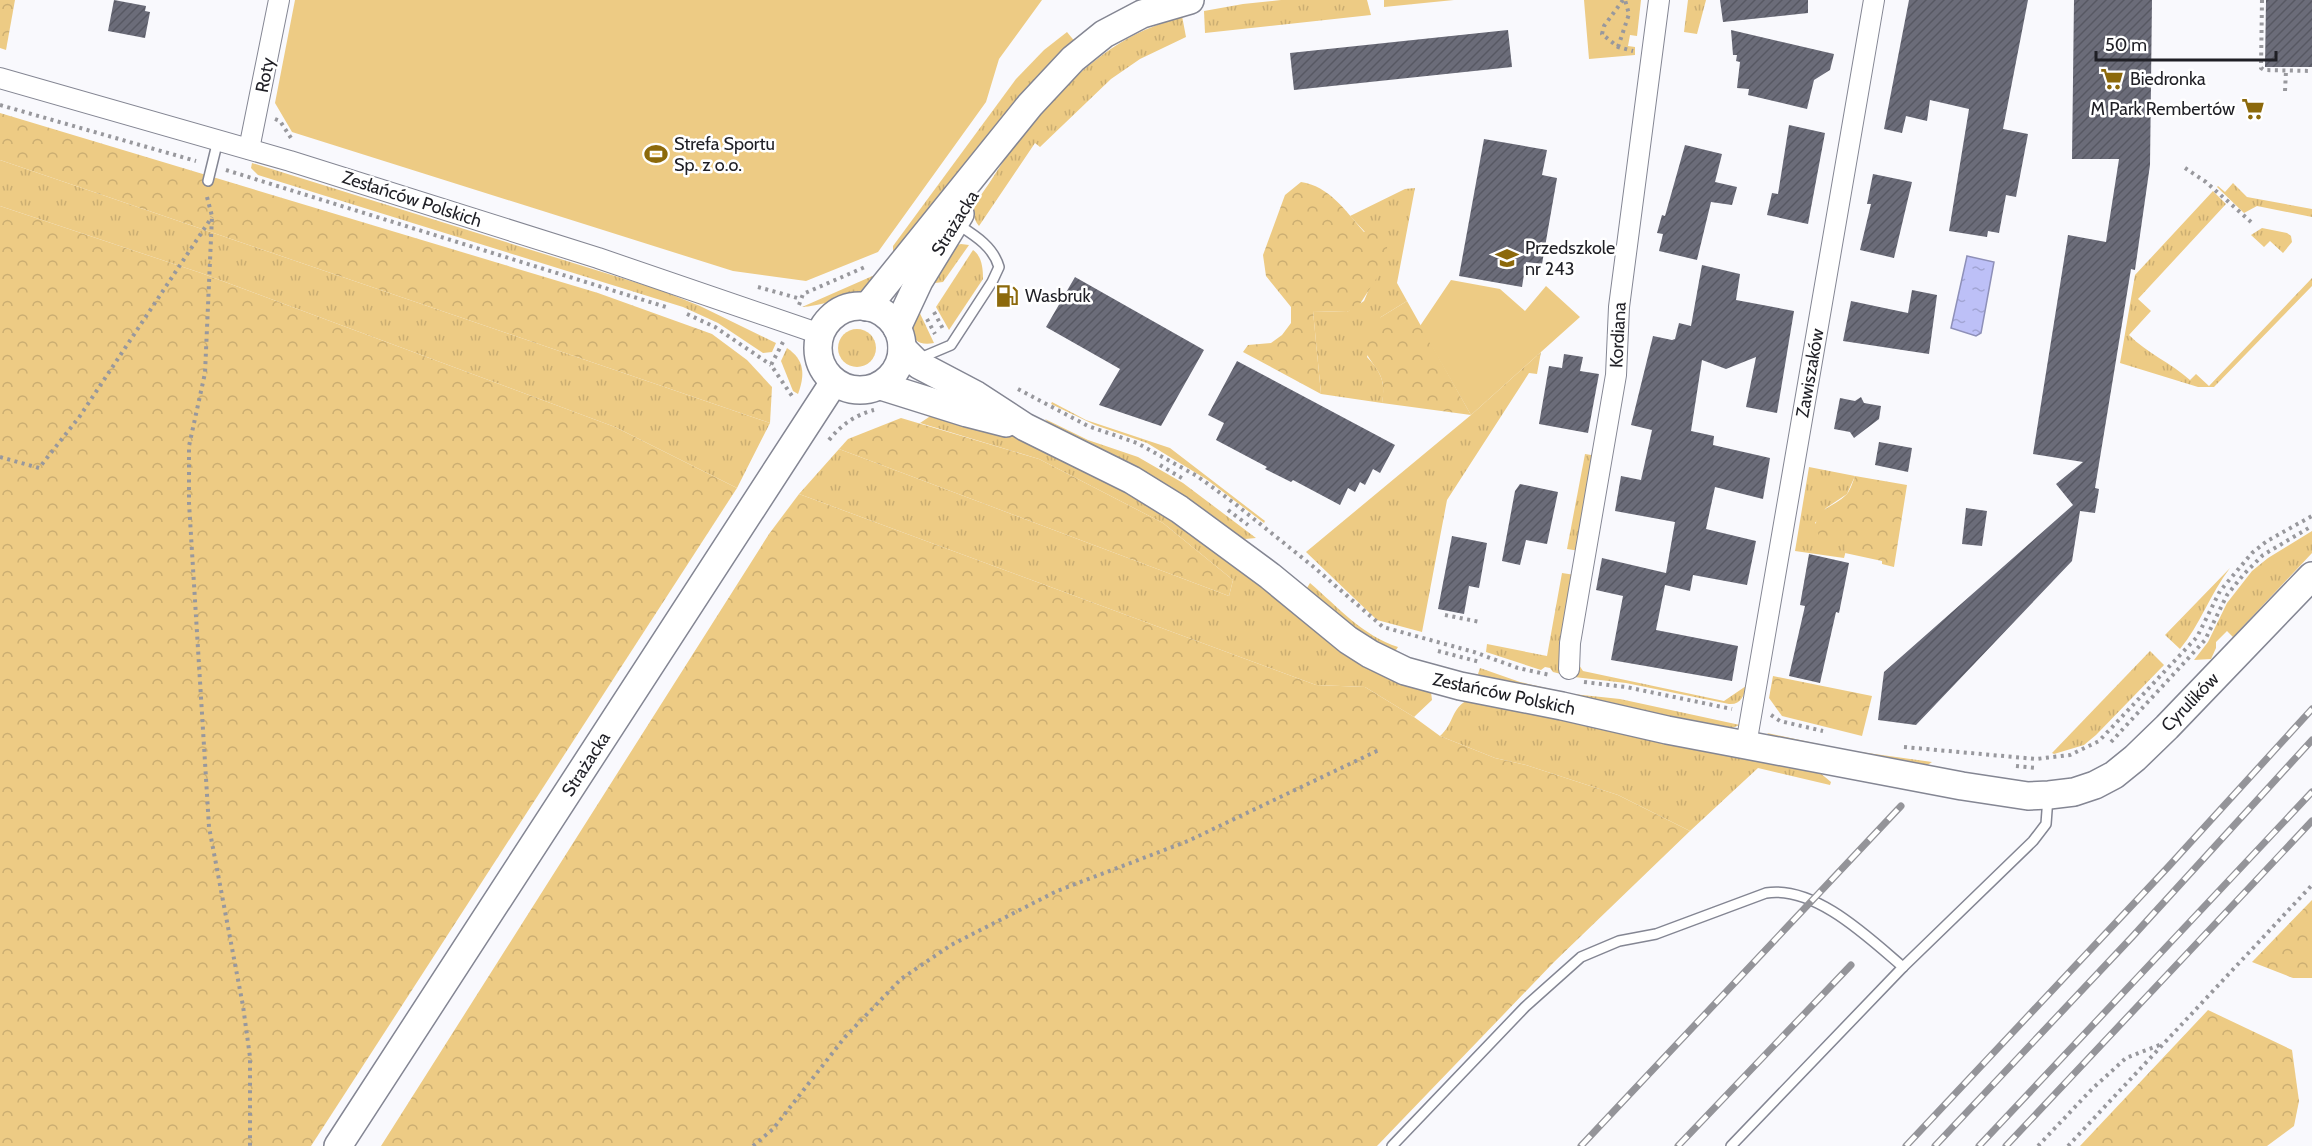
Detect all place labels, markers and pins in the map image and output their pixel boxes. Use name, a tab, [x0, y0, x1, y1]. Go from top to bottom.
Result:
supermarket icon: Biedronka	[2099, 66, 2125, 92]
place label: Biedronka	[2130, 68, 2206, 90]
supermarket icon: M Park Rembertów	[2240, 96, 2266, 122]
place label: M Park Rembertów	[2091, 98, 2235, 120]
place label: Strefa Sportu Sp. z o.o.	[674, 133, 775, 176]
sports icon: Strefa Sportu Sp. z o.o.	[643, 141, 669, 167]
place label: Przedszkole nr 243	[1525, 237, 1615, 280]
school or university icon: Przedszkole nr 243	[1494, 245, 1520, 271]
fuel station icon: Wasbruk	[994, 283, 1020, 309]
place label: Wasbruk	[1025, 285, 1092, 307]

